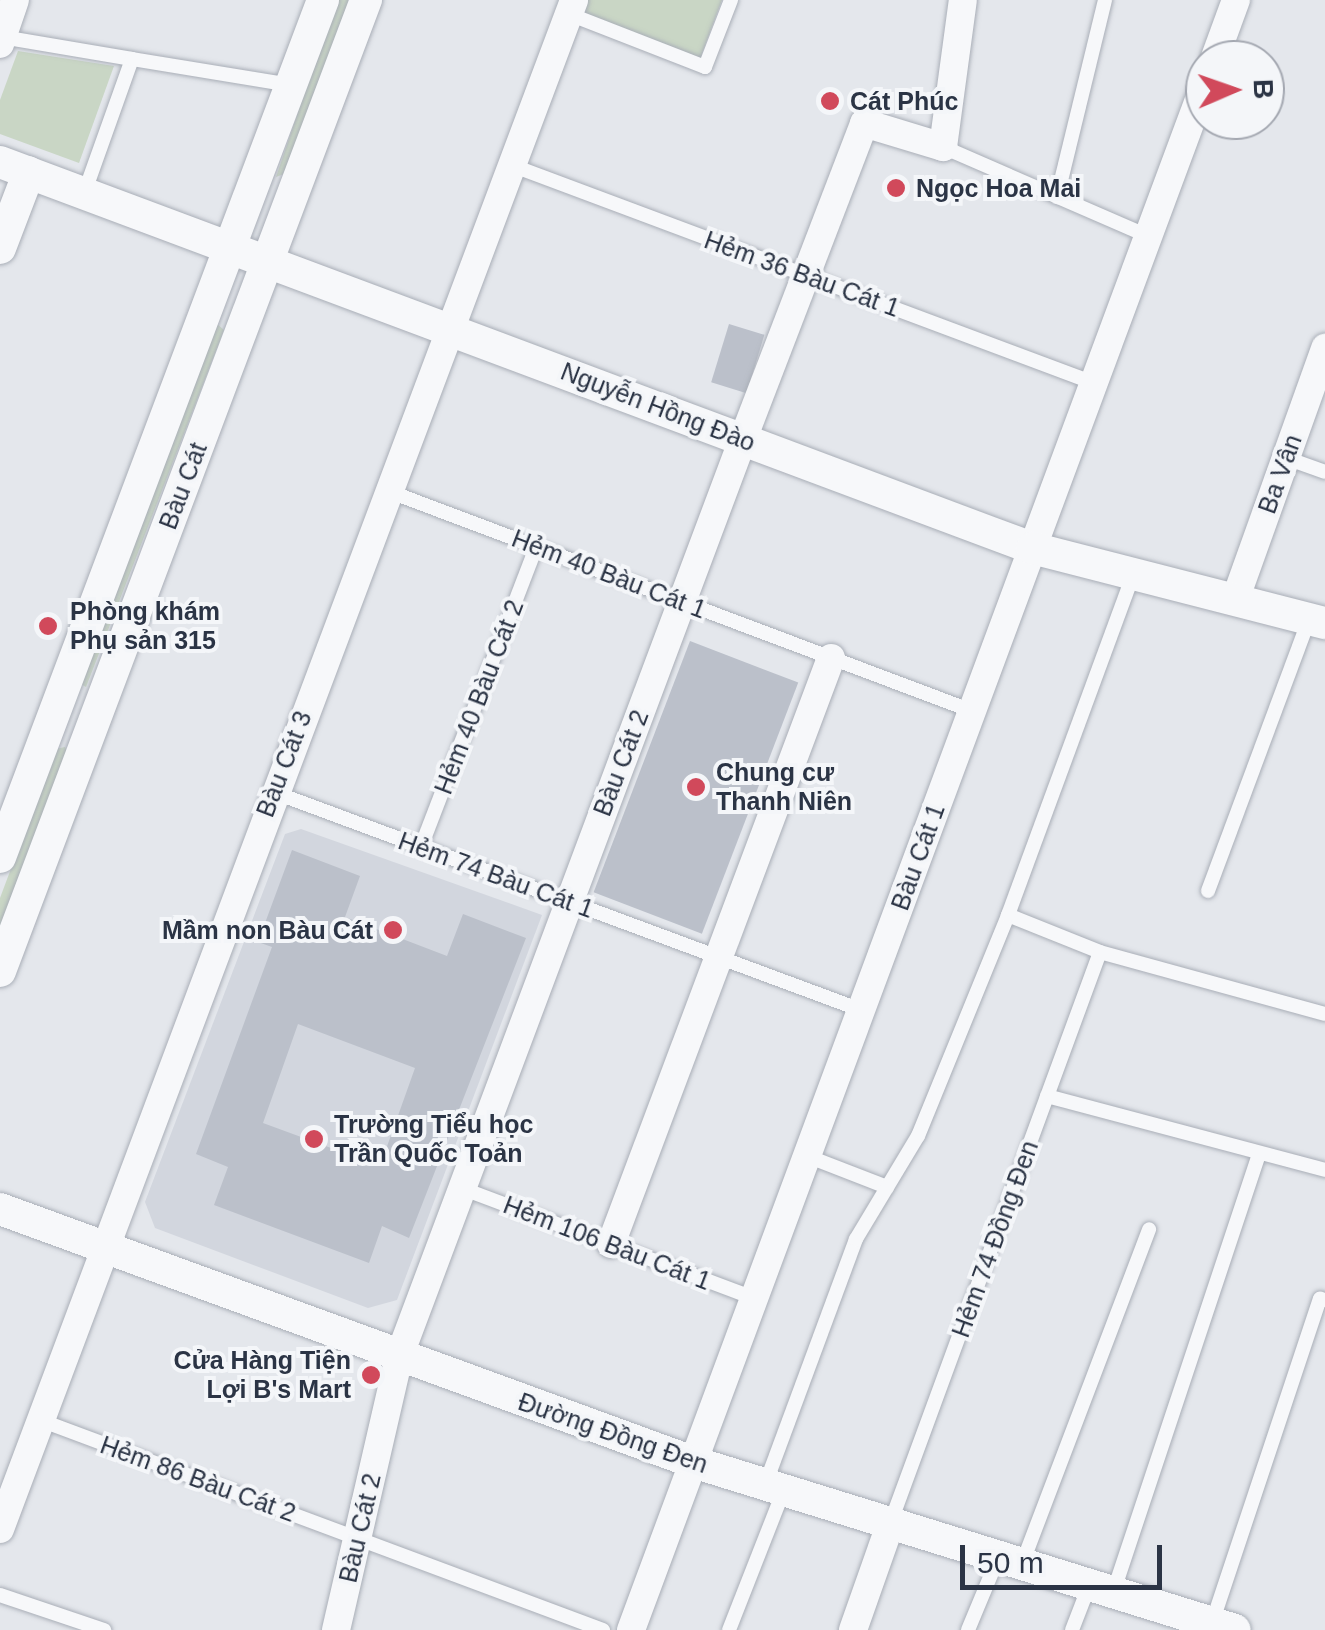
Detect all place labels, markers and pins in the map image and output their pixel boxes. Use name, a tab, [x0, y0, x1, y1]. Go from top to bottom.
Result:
place label: Cát Phúc	[850, 86, 958, 116]
marker: Cát Phúc	[819, 90, 841, 112]
place label: Ngọc Hoa Mai	[916, 173, 1081, 203]
marker: Ngọc Hoa Mai	[885, 177, 907, 199]
place label: Phòng khám Phụ sản 315	[70, 597, 220, 656]
marker: Phòng khám Phụ sản 315	[35, 613, 61, 639]
place label: Chung cư Thanh Niên	[716, 758, 852, 817]
marker: Chung cư Thanh Niên	[685, 776, 707, 798]
place label: Mầm non Bàu Cát	[162, 915, 373, 945]
marker: Mầm non Bàu Cát	[382, 919, 404, 941]
place label: Trường Tiểu học Trần Quốc Toản	[334, 1110, 533, 1169]
marker: Trường Tiểu học Trần Quốc Toản	[303, 1128, 325, 1150]
place label: Cửa Hàng Tiện Lợi B's Mart	[174, 1346, 351, 1405]
marker: Cửa Hàng Tiện Lợi B's Mart	[360, 1364, 382, 1386]

